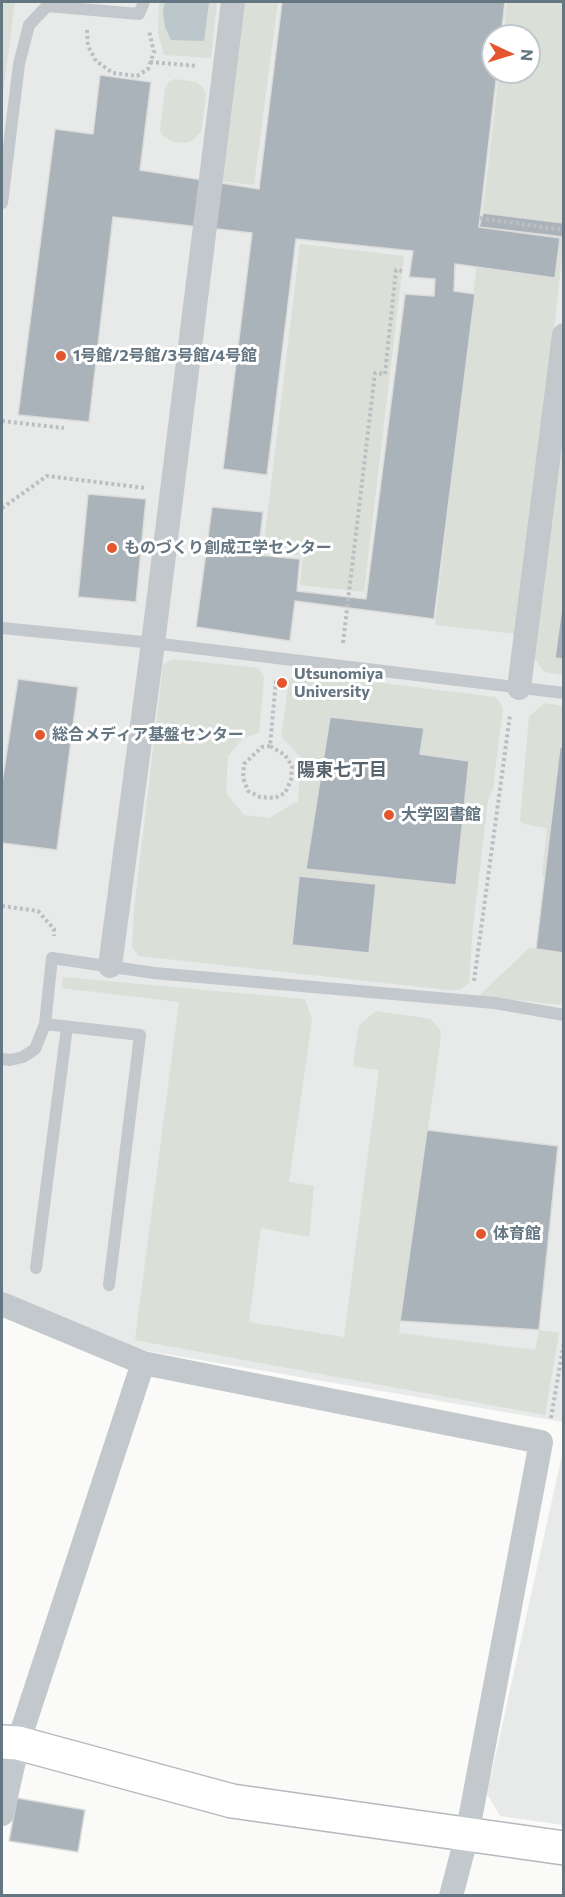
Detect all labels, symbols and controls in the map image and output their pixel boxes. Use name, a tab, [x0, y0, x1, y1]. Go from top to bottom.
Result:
north arrow	[481, 24, 541, 84]
text: N	[518, 49, 537, 62]
place label: 1号館/2号館/3号館/4号館	[73, 346, 257, 366]
marker: 1号館/2号館/3号館/4号館	[54, 349, 68, 363]
place label: ものづくり創成工学センター	[124, 538, 332, 558]
marker: ものづくり創成工学センター	[105, 541, 119, 555]
place label: Utsunomiya University	[294, 664, 383, 702]
marker: Utsunomiya University	[275, 676, 289, 690]
place label: 総合メディア基盤センター	[52, 725, 244, 745]
marker: 総合メディア基盤センター	[33, 728, 47, 742]
district label: 陽東七丁目	[297, 759, 387, 781]
place label: 大学図書館	[401, 805, 481, 825]
marker: 大学図書館	[382, 808, 396, 822]
place label: 体育館	[493, 1224, 541, 1244]
marker: 体育館	[474, 1227, 488, 1241]

